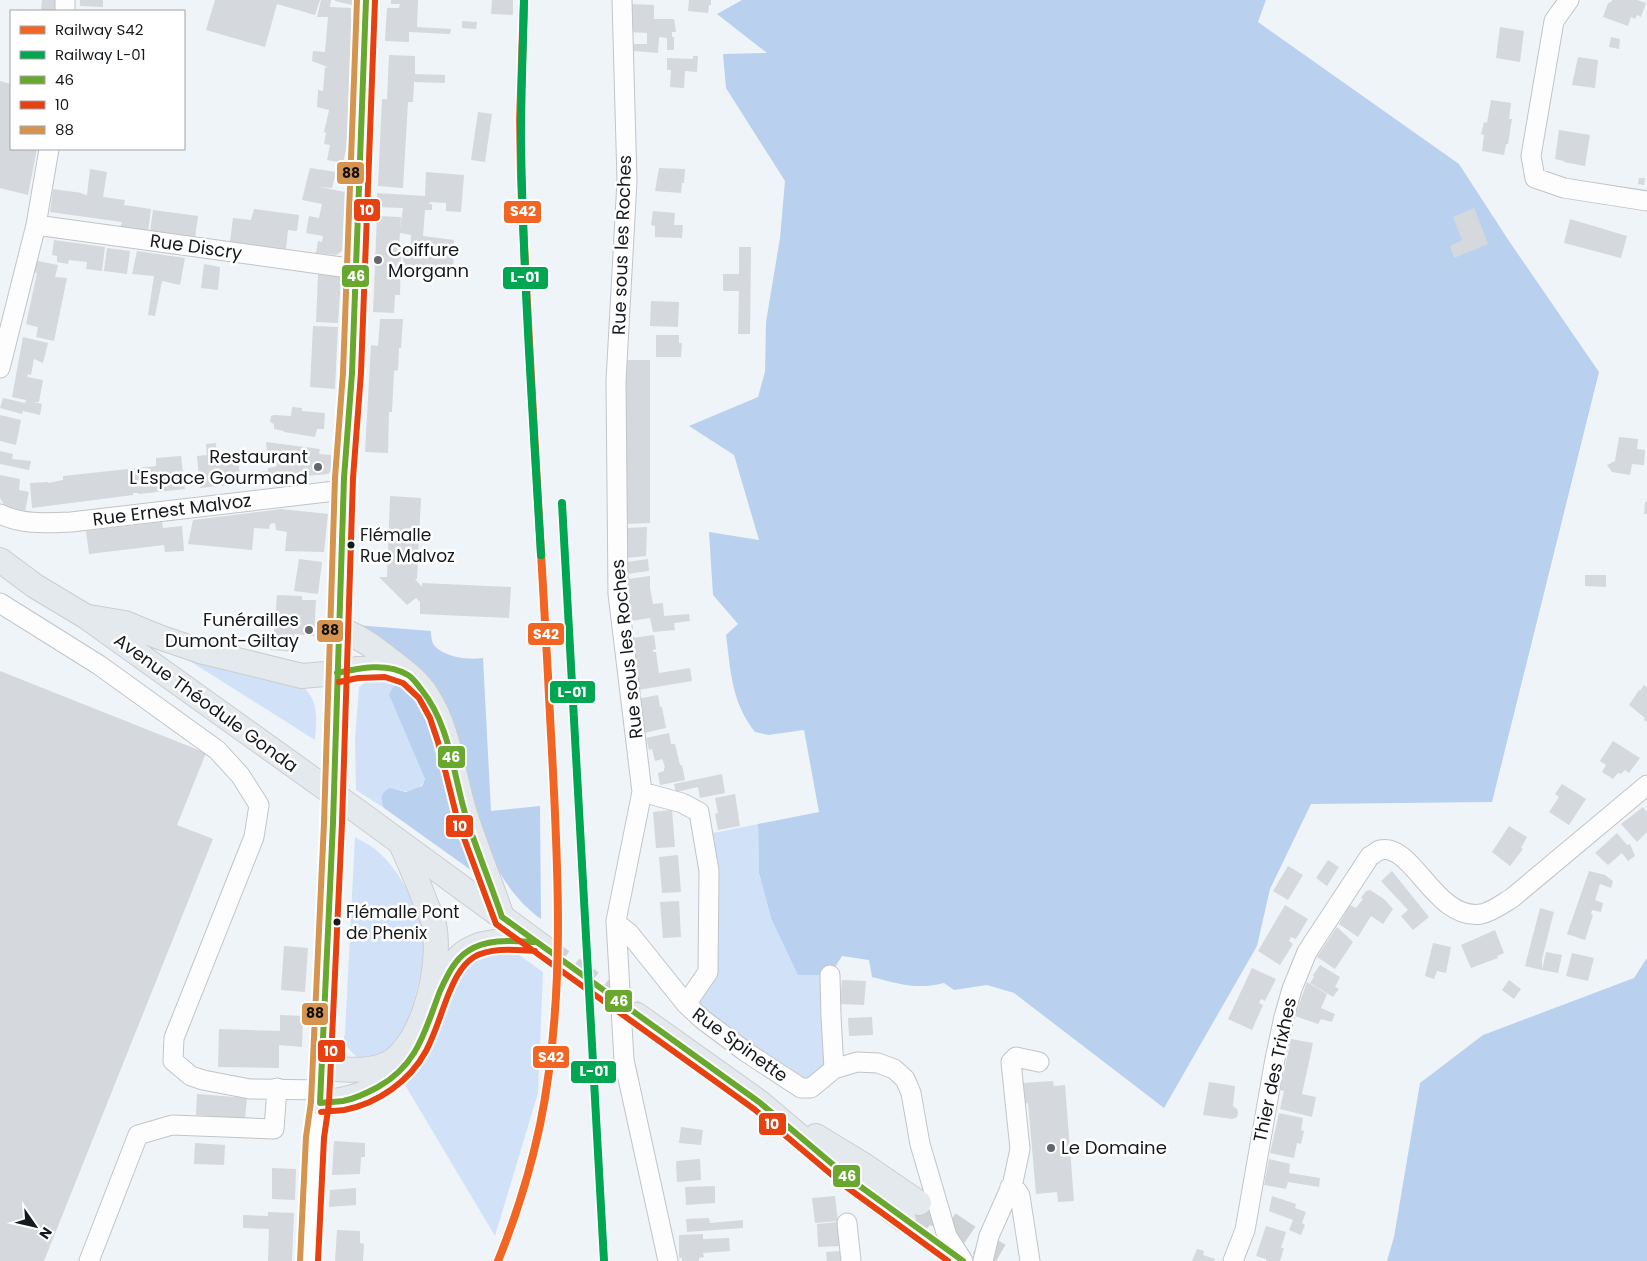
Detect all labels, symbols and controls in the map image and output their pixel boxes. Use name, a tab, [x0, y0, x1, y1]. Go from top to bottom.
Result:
legend	[10, 10, 185, 150]
text: Railway S42	[55, 19, 143, 40]
text: Railway L-01	[55, 44, 146, 65]
text: 46	[55, 69, 74, 90]
text: 10	[55, 94, 69, 115]
text: 88	[55, 119, 74, 140]
street label: Rue sous les Roches	[606, 154, 637, 336]
line badge: 88	[336, 161, 365, 185]
text: 88	[342, 163, 360, 183]
line badge: 10	[353, 198, 381, 222]
text: 10	[360, 200, 374, 220]
line badge: S42	[503, 200, 542, 224]
text: S42	[510, 201, 536, 221]
street label: Rue Discry	[148, 228, 244, 265]
place label: Coiffure Morgann	[388, 237, 469, 283]
marker: Coiffure Morgann	[372, 254, 384, 266]
line badge: 46	[341, 264, 370, 288]
text: 46	[347, 266, 365, 286]
line badge: L-01	[502, 266, 549, 290]
text: L-01	[510, 267, 540, 287]
place label: Restaurant L'Espace Gourmand	[129, 444, 308, 490]
marker: Restaurant L'Espace Gourmand	[312, 461, 324, 473]
street label: Rue Ernest Malvoz	[91, 487, 253, 532]
place label: Flémalle Rue Malvoz	[360, 523, 455, 568]
marker: Flémalle Rue Malvoz	[346, 540, 356, 550]
street label: Rue sous les Roches	[605, 558, 648, 740]
place label: Funérailles Dumont-Giltay	[165, 607, 299, 653]
line badge: 88	[316, 619, 344, 643]
text: 88	[321, 620, 339, 640]
line badge: S42	[527, 622, 565, 646]
marker: Funérailles Dumont-Giltay	[303, 624, 315, 636]
text: S42	[533, 624, 559, 644]
street label: Avenue Théodule Gonda	[109, 627, 303, 778]
line badge: L-01	[549, 680, 596, 704]
text: L-01	[557, 682, 587, 702]
line badge: 46	[437, 745, 466, 769]
text: 46	[442, 747, 460, 767]
line badge: 10	[445, 814, 474, 838]
text: 10	[453, 816, 467, 836]
place label: Flémalle Pont de Phenix	[346, 900, 460, 945]
marker: Flémalle Pont de Phenix	[332, 917, 342, 927]
line badge: 46	[604, 989, 633, 1013]
text: 46	[610, 991, 628, 1011]
street label: Thier des Trixhes	[1247, 995, 1302, 1145]
street label: Rue Spinette	[687, 1001, 793, 1088]
line badge: 88	[301, 1002, 329, 1026]
text: 88	[306, 1003, 324, 1023]
line badge: 10	[317, 1039, 346, 1063]
text: 10	[324, 1041, 338, 1061]
line badge: S42	[532, 1045, 570, 1069]
text: S42	[538, 1047, 564, 1067]
line badge: L-01	[570, 1060, 617, 1084]
text: L-01	[579, 1061, 609, 1081]
line badge: 10	[758, 1112, 787, 1136]
text: 10	[765, 1114, 779, 1134]
place label: Le Domaine	[1061, 1135, 1167, 1160]
marker: Le Domaine	[1045, 1142, 1057, 1154]
line badge: 46	[832, 1164, 861, 1188]
text: 46	[838, 1166, 856, 1186]
north arrow	[10, 1201, 60, 1251]
text: N	[35, 1223, 57, 1243]

